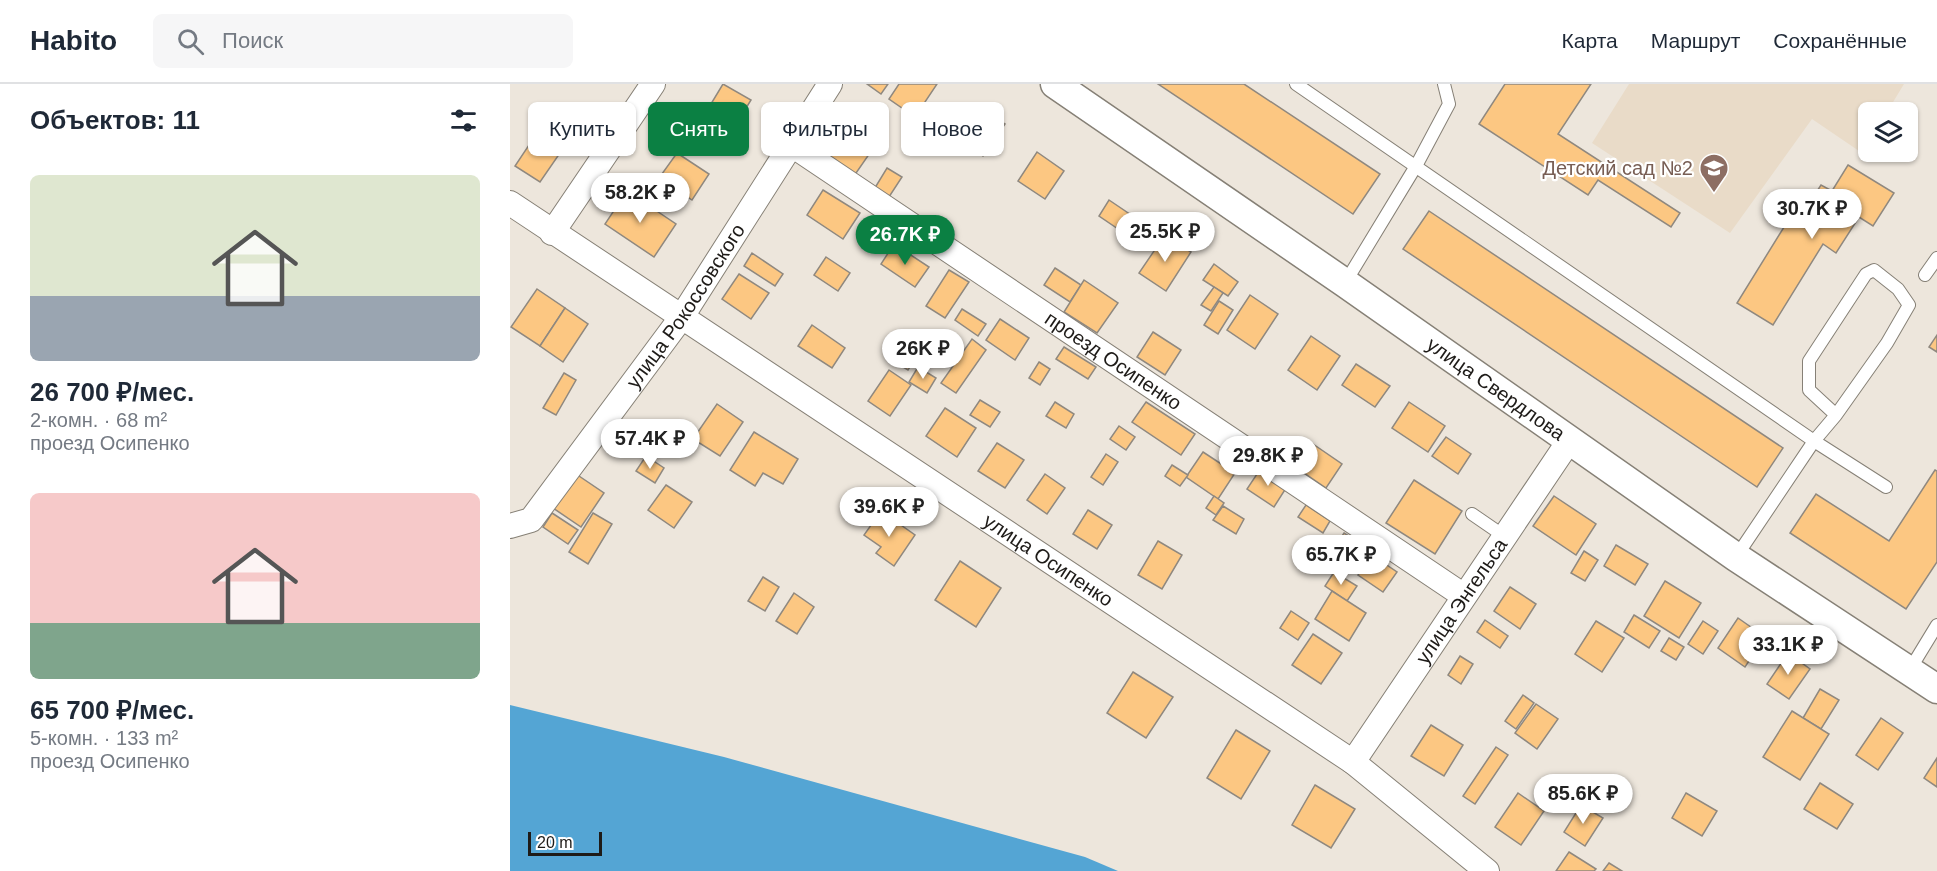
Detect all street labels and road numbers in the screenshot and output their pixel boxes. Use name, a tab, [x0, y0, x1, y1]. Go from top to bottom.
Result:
street label: улица Рокоссовского	[622, 220, 749, 392]
street label: проезд Осипенко	[1041, 307, 1186, 414]
street label: улица Свердлова	[1423, 333, 1570, 445]
street label: улица Осипенко	[980, 509, 1117, 611]
street label: улица Энгельса	[1411, 533, 1512, 668]

